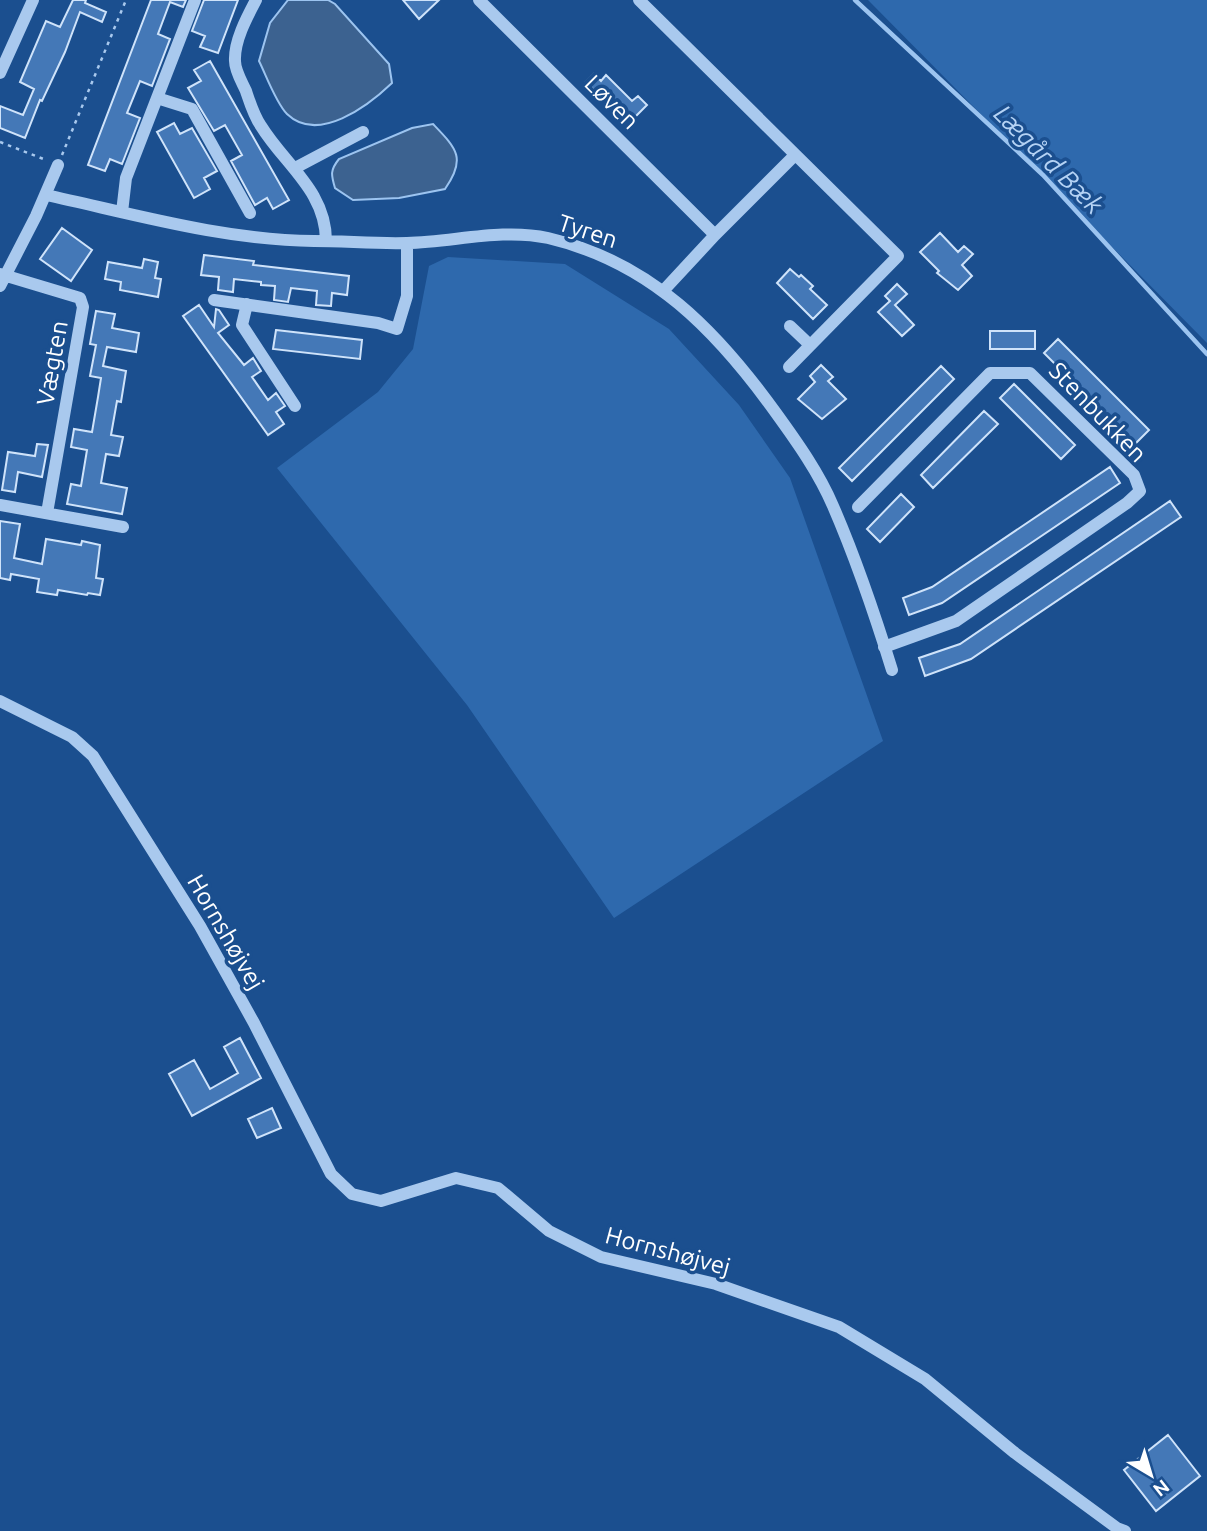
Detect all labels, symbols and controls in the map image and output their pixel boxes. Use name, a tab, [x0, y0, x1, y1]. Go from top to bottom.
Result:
street label: Løven	[580, 70, 644, 134]
water label: Lægård Bæk	[989, 99, 1110, 220]
street label: Tyren	[555, 209, 621, 253]
street label: Vægten	[31, 319, 73, 407]
street label: Stenbukken	[1044, 357, 1152, 467]
street label: Hornshøjvej	[182, 870, 270, 994]
street label: Hornshøjvej	[603, 1221, 733, 1281]
north arrow	[1116, 1440, 1186, 1510]
text: N	[1149, 1475, 1174, 1501]

